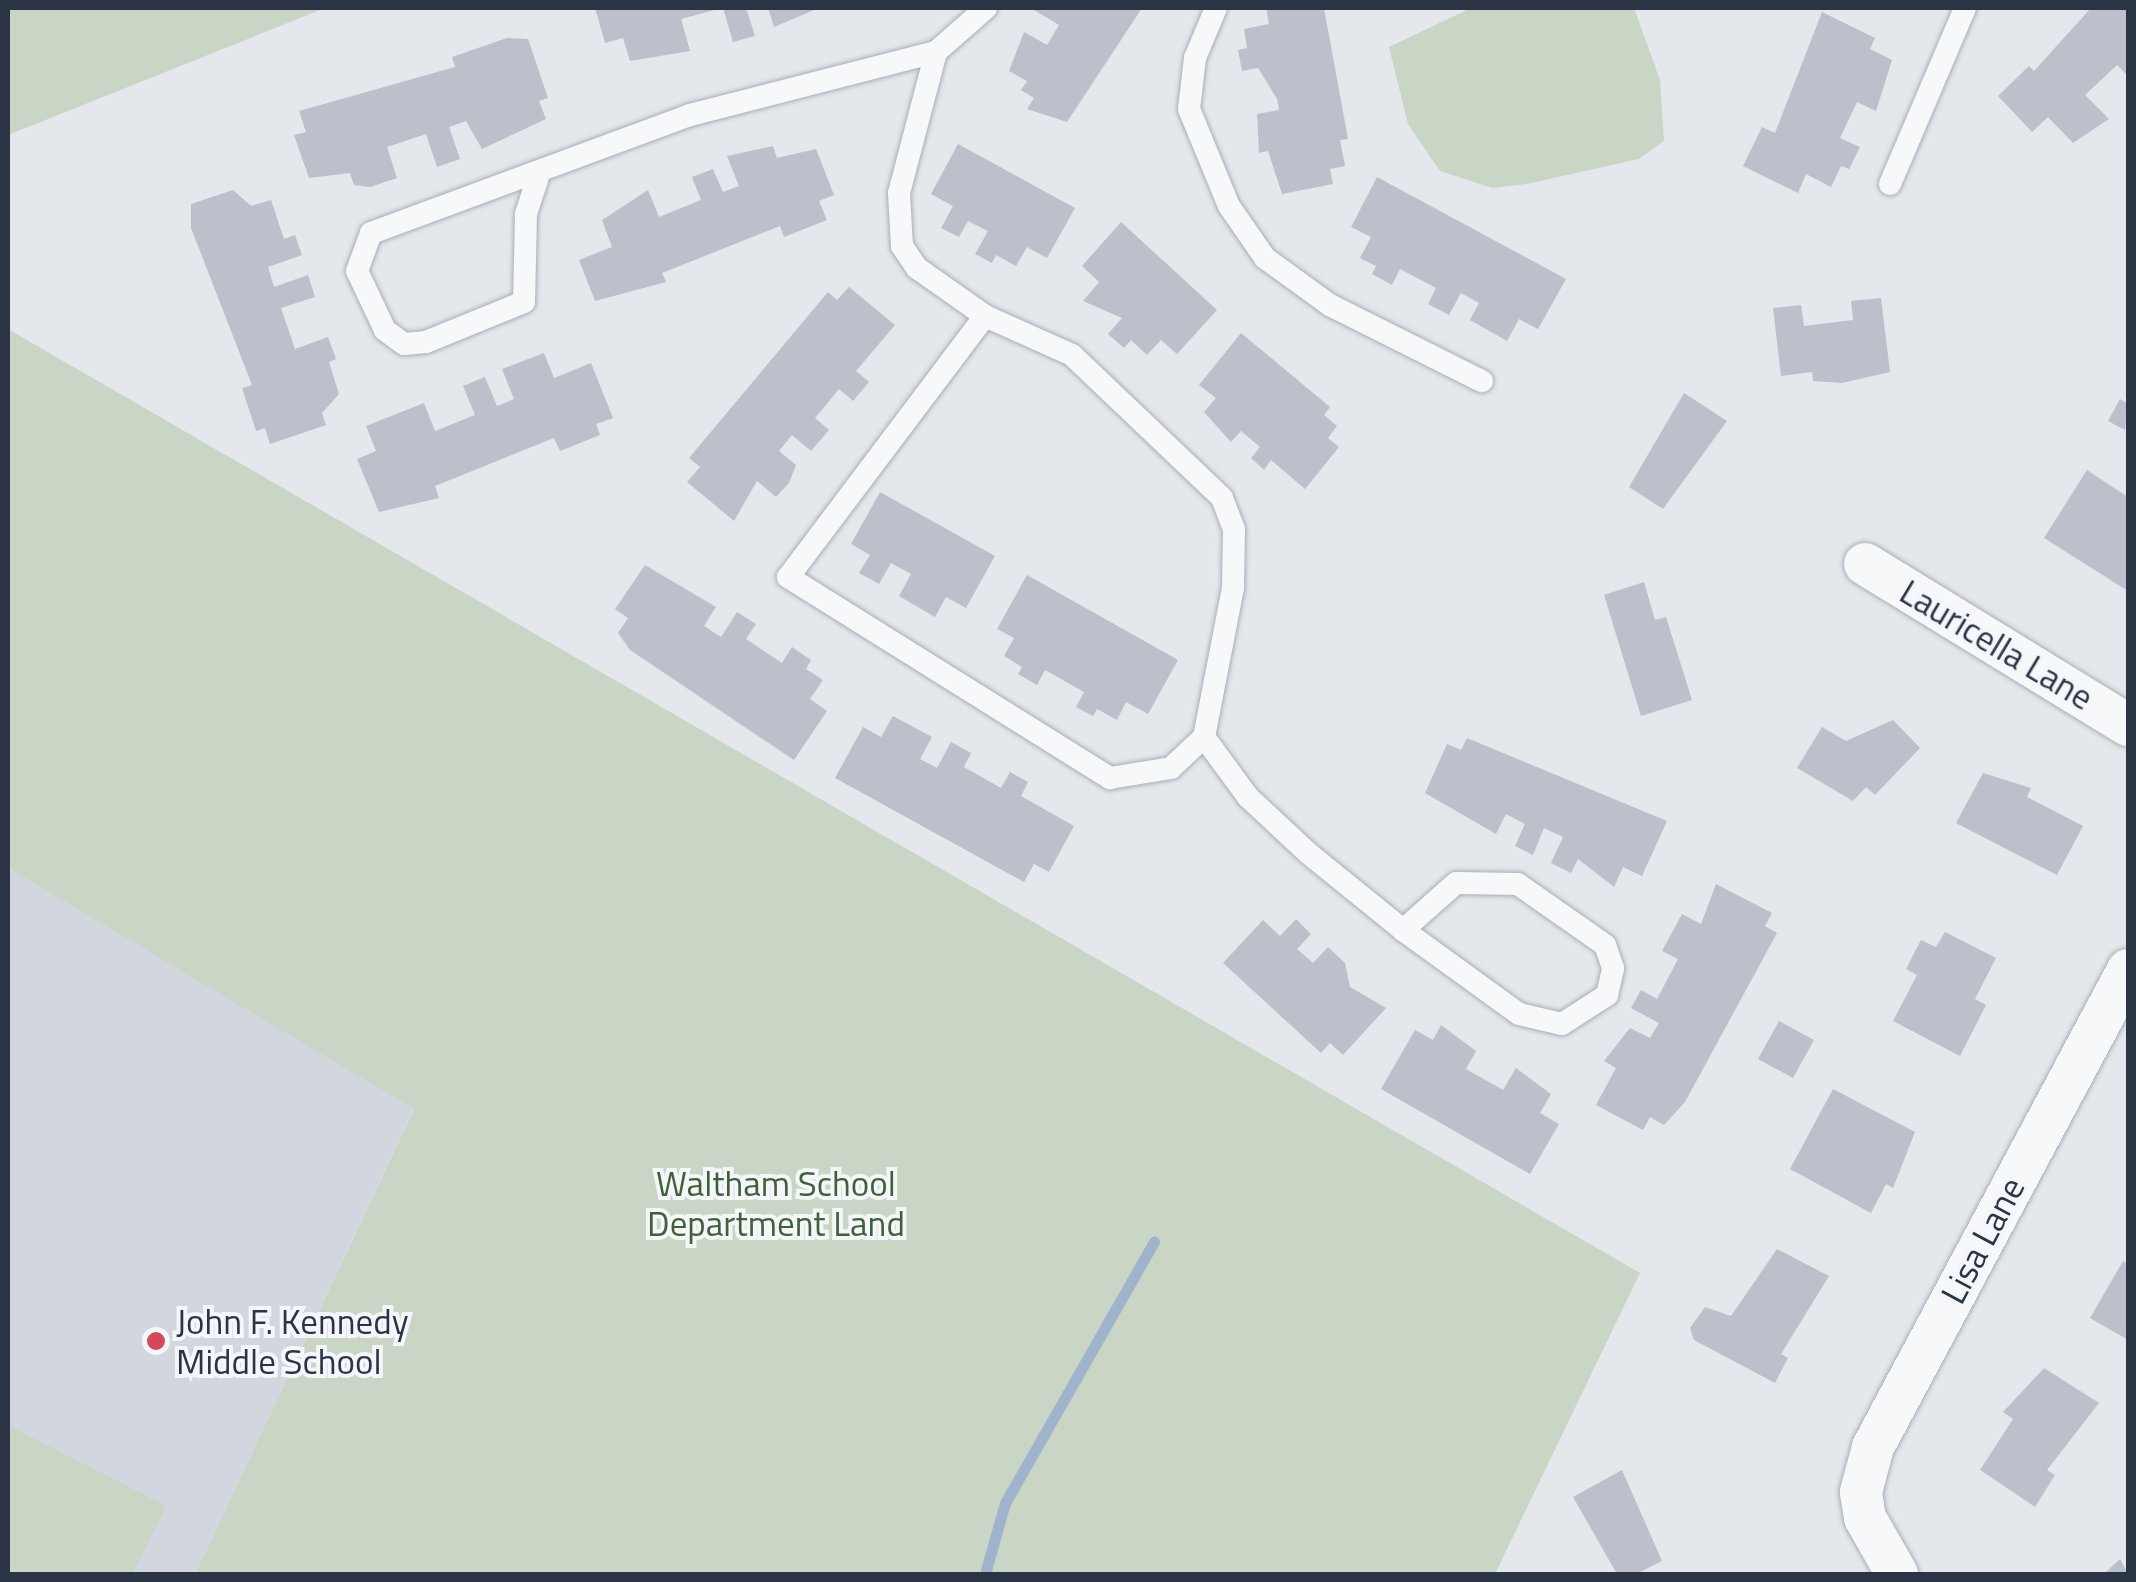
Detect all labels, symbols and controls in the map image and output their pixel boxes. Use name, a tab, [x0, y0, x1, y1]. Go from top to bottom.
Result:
street label: Lauricella Lane	[1893, 570, 2101, 718]
park label: Waltham School Department Land	[647, 1162, 905, 1244]
street label: Lisa Lane	[1931, 1170, 2033, 1310]
place label: John F. Kennedy Middle School	[176, 1300, 409, 1382]
marker: John F. Kennedy Middle School	[145, 1330, 167, 1352]

